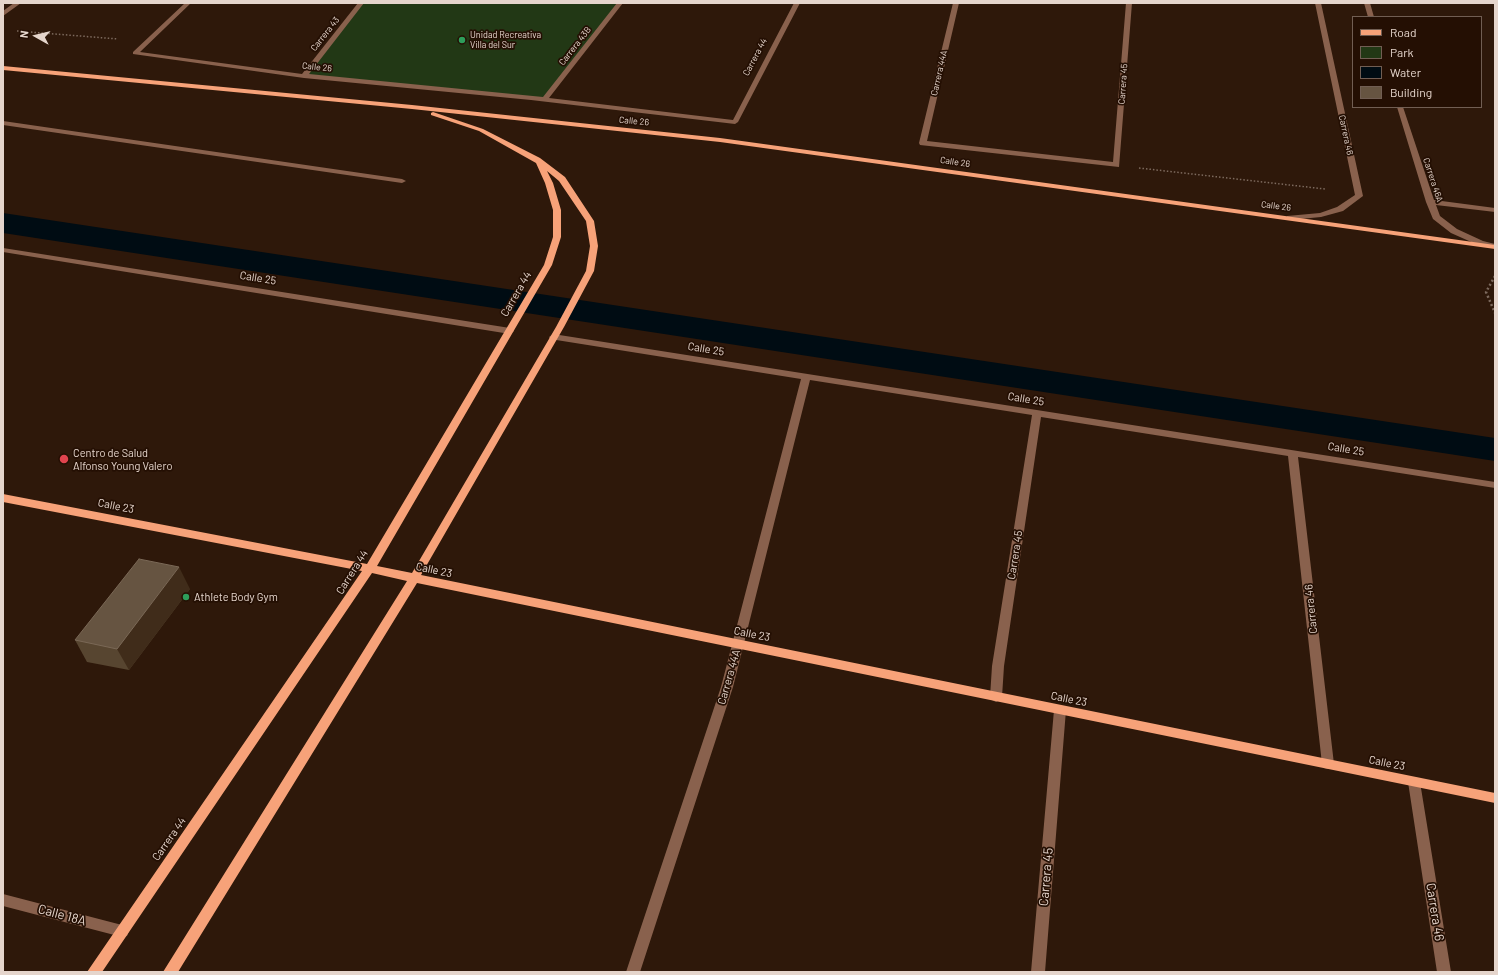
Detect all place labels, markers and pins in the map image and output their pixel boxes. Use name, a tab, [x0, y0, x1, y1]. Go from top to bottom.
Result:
place label: Unidad Recreativa Villa del Sur	[470, 30, 541, 51]
marker: Unidad Recreativa Villa del Sur	[457, 35, 467, 45]
place label: Centro de Salud Alfonso Young Valero	[73, 446, 172, 472]
marker: Centro de Salud Alfonso Young Valero	[58, 453, 70, 465]
place label: Athlete Body Gym	[194, 590, 278, 604]
marker: Athlete Body Gym	[181, 592, 191, 602]

